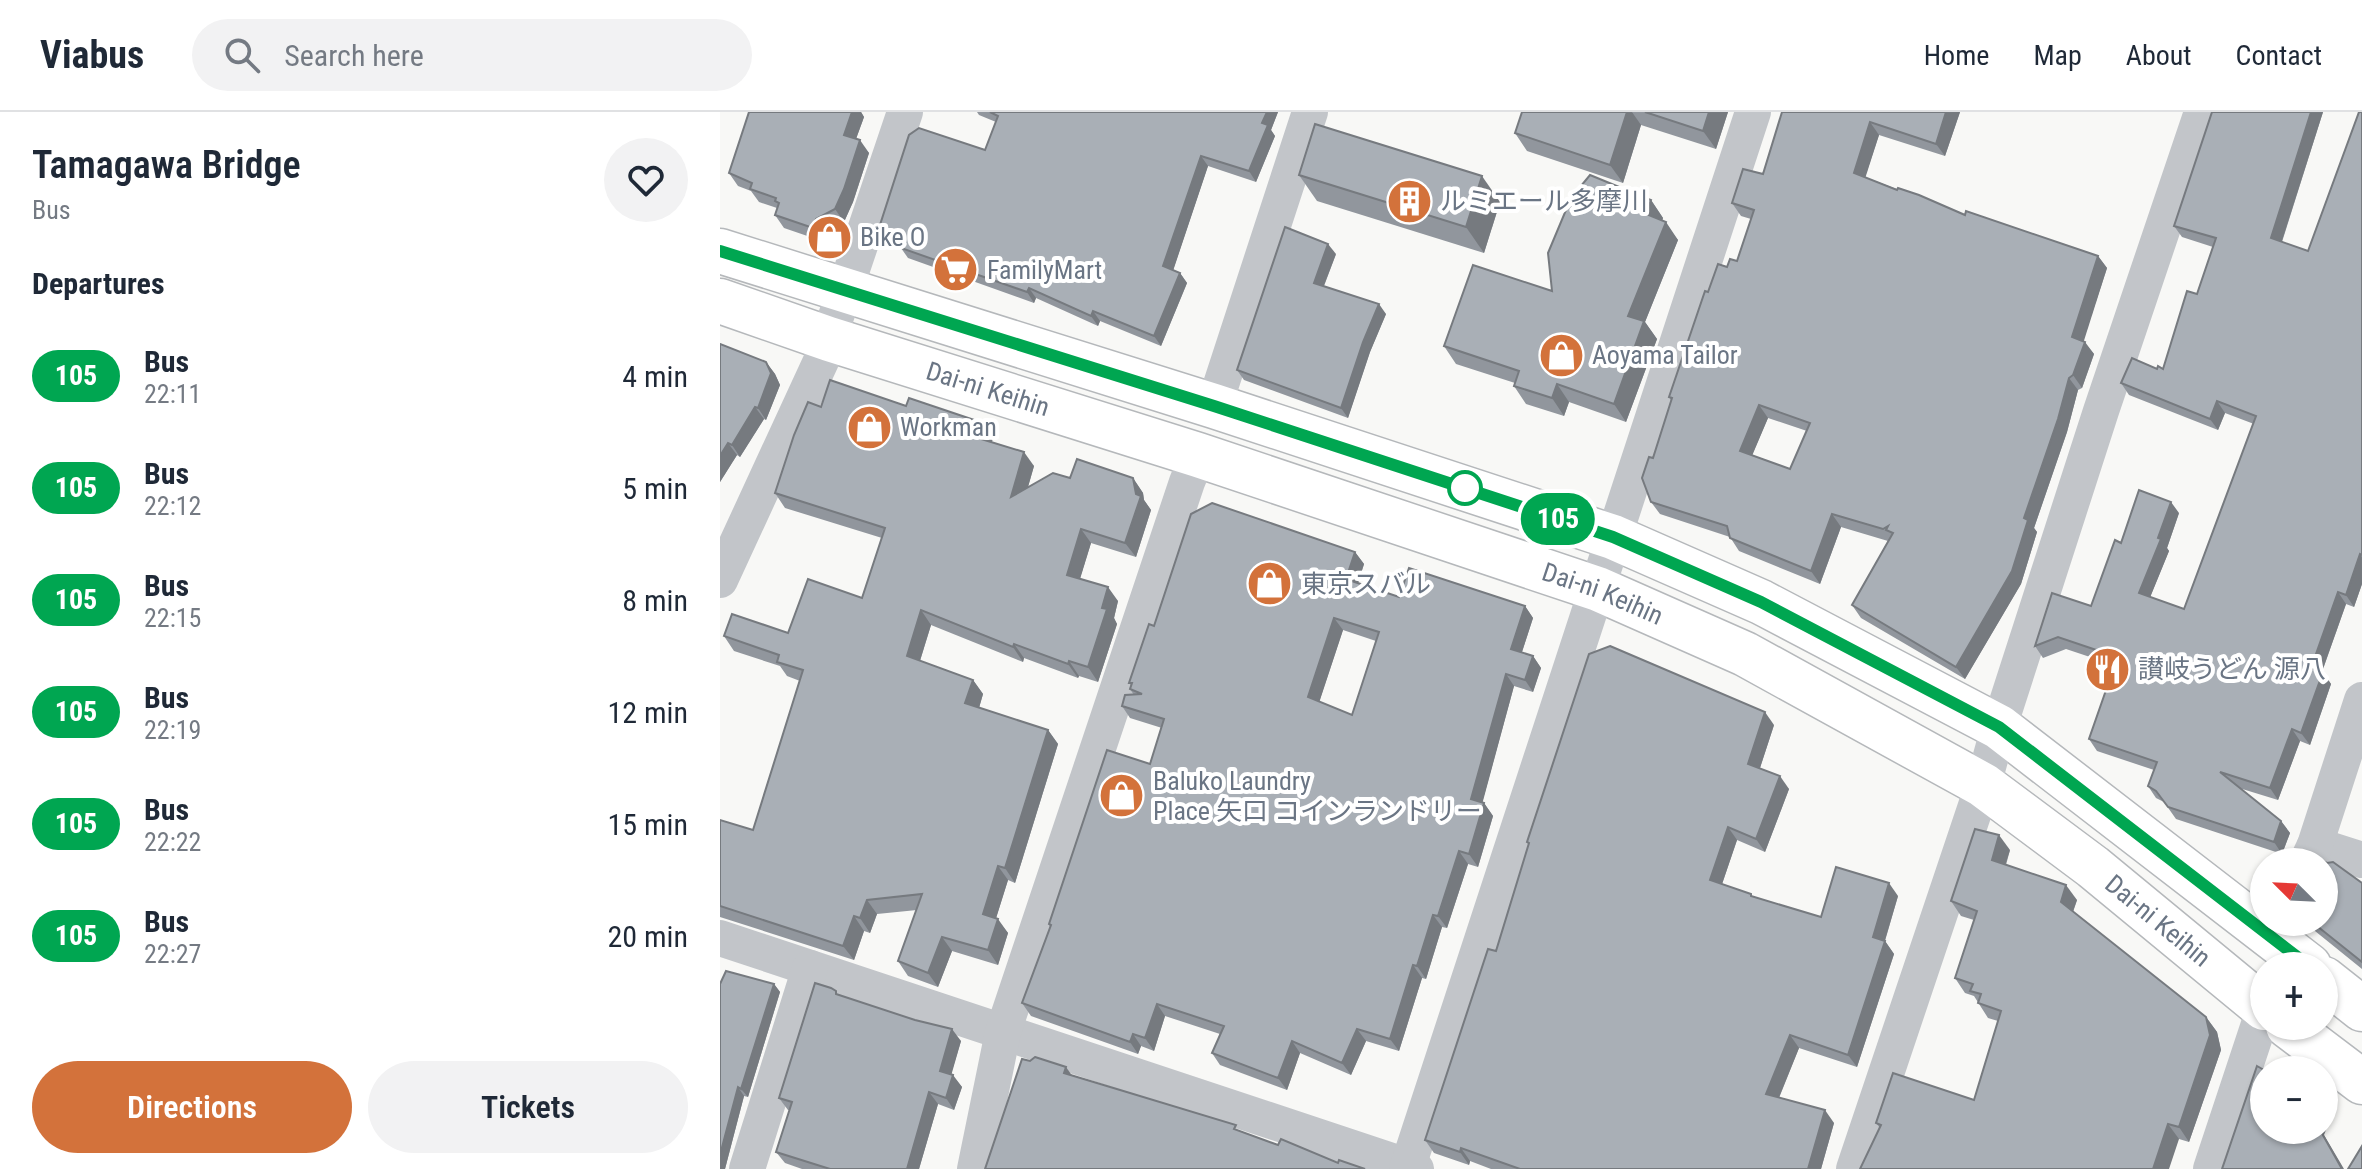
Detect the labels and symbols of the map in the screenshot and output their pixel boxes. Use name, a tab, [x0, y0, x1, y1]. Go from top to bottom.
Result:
building icon: ルミエール多摩川	[1385, 177, 1433, 225]
place label: ルミエール多摩川	[1440, 186, 1648, 216]
shop icon: Bike O	[805, 213, 853, 261]
place label: Bike O	[860, 222, 925, 252]
supermarket icon: FamilyMart	[932, 246, 980, 294]
place label: FamilyMart	[987, 255, 1102, 285]
shop icon: Aoyama Tailor	[1537, 331, 1585, 379]
place label: Aoyama Tailor	[1592, 340, 1738, 370]
street label: Dai-ni Keihin	[923, 356, 1053, 422]
shop icon: Workman	[845, 403, 893, 451]
place label: Workman	[900, 412, 997, 442]
unlabelled marker	[1448, 471, 1482, 505]
line badge: 105	[1512, 493, 1604, 545]
street label: Dai-ni Keihin	[1538, 556, 1668, 631]
shop icon: 東京スバル	[1246, 560, 1294, 608]
place label: 東京スバル	[1301, 569, 1431, 599]
restaurant icon: 讃岐うどん 源八	[2083, 645, 2131, 693]
place label: 讃岐うどん 源八	[2138, 654, 2326, 684]
place label: Baluko Laundry Place 矢口 コインランドリー	[1153, 766, 1482, 826]
shop icon: Baluko Laundry Place 矢口 コインランドリー	[1098, 772, 1146, 820]
north arrow	[2250, 848, 2338, 936]
street label: Dai-ni Keihin	[2099, 869, 2217, 973]

